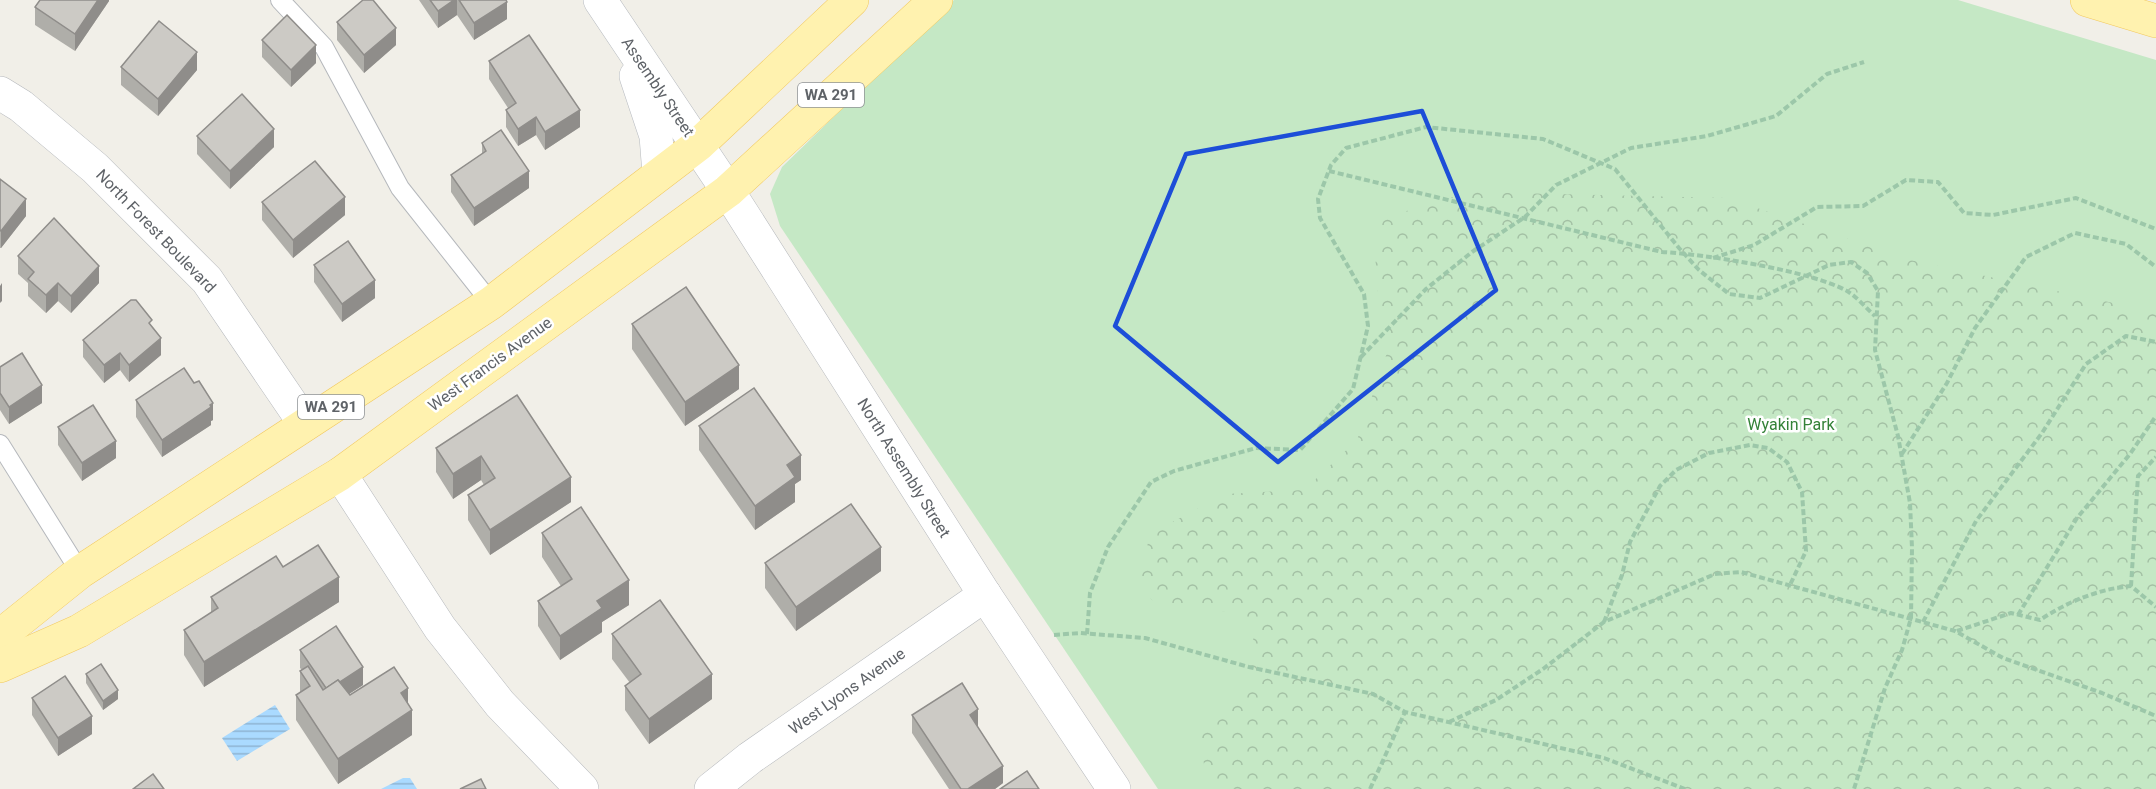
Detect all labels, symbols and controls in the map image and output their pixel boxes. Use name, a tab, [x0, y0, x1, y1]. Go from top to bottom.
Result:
street label: Assembly Street	[618, 34, 698, 140]
road number: WA 291	[798, 83, 864, 107]
street label: North Forest Boulevard	[92, 165, 220, 297]
street label: West Francis Avenue	[425, 313, 555, 415]
road number: WA 291	[298, 395, 364, 419]
street label: North Assembly Street	[853, 395, 955, 541]
park label: Wyakin Park	[1747, 415, 1836, 434]
street label: West Lyons Avenue	[785, 644, 909, 738]

